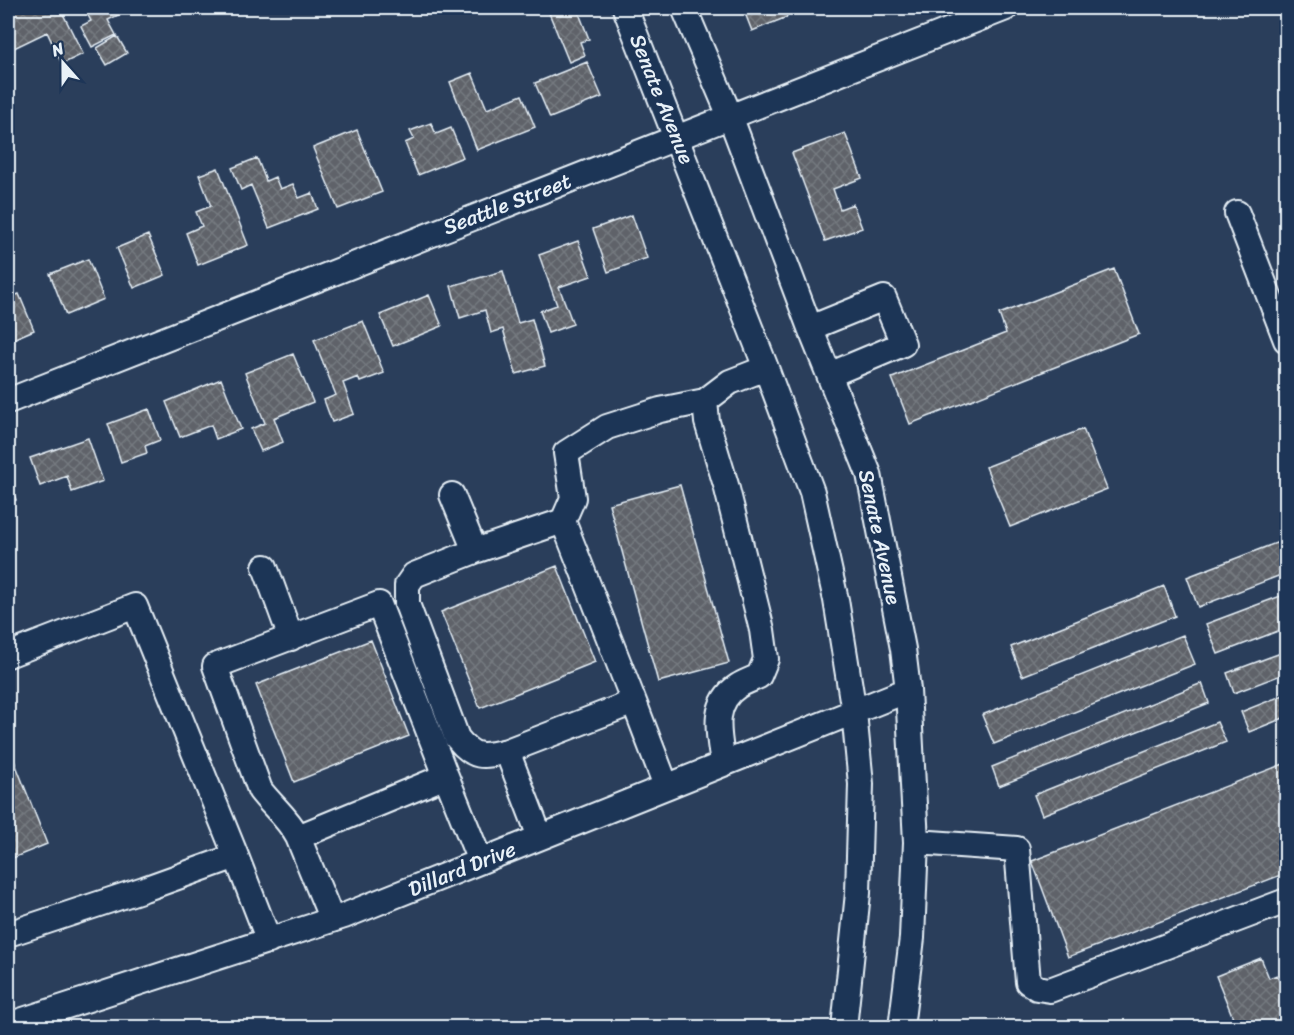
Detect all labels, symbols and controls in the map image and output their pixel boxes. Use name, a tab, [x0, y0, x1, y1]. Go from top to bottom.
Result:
street label: Senate Avenue	[619, 28, 705, 170]
north arrow	[33, 33, 93, 93]
text: N	[46, 34, 69, 65]
street label: Seattle Street	[437, 162, 577, 246]
street label: Senate Avenue	[847, 466, 913, 608]
street label: Dillard Drive	[402, 830, 522, 908]

